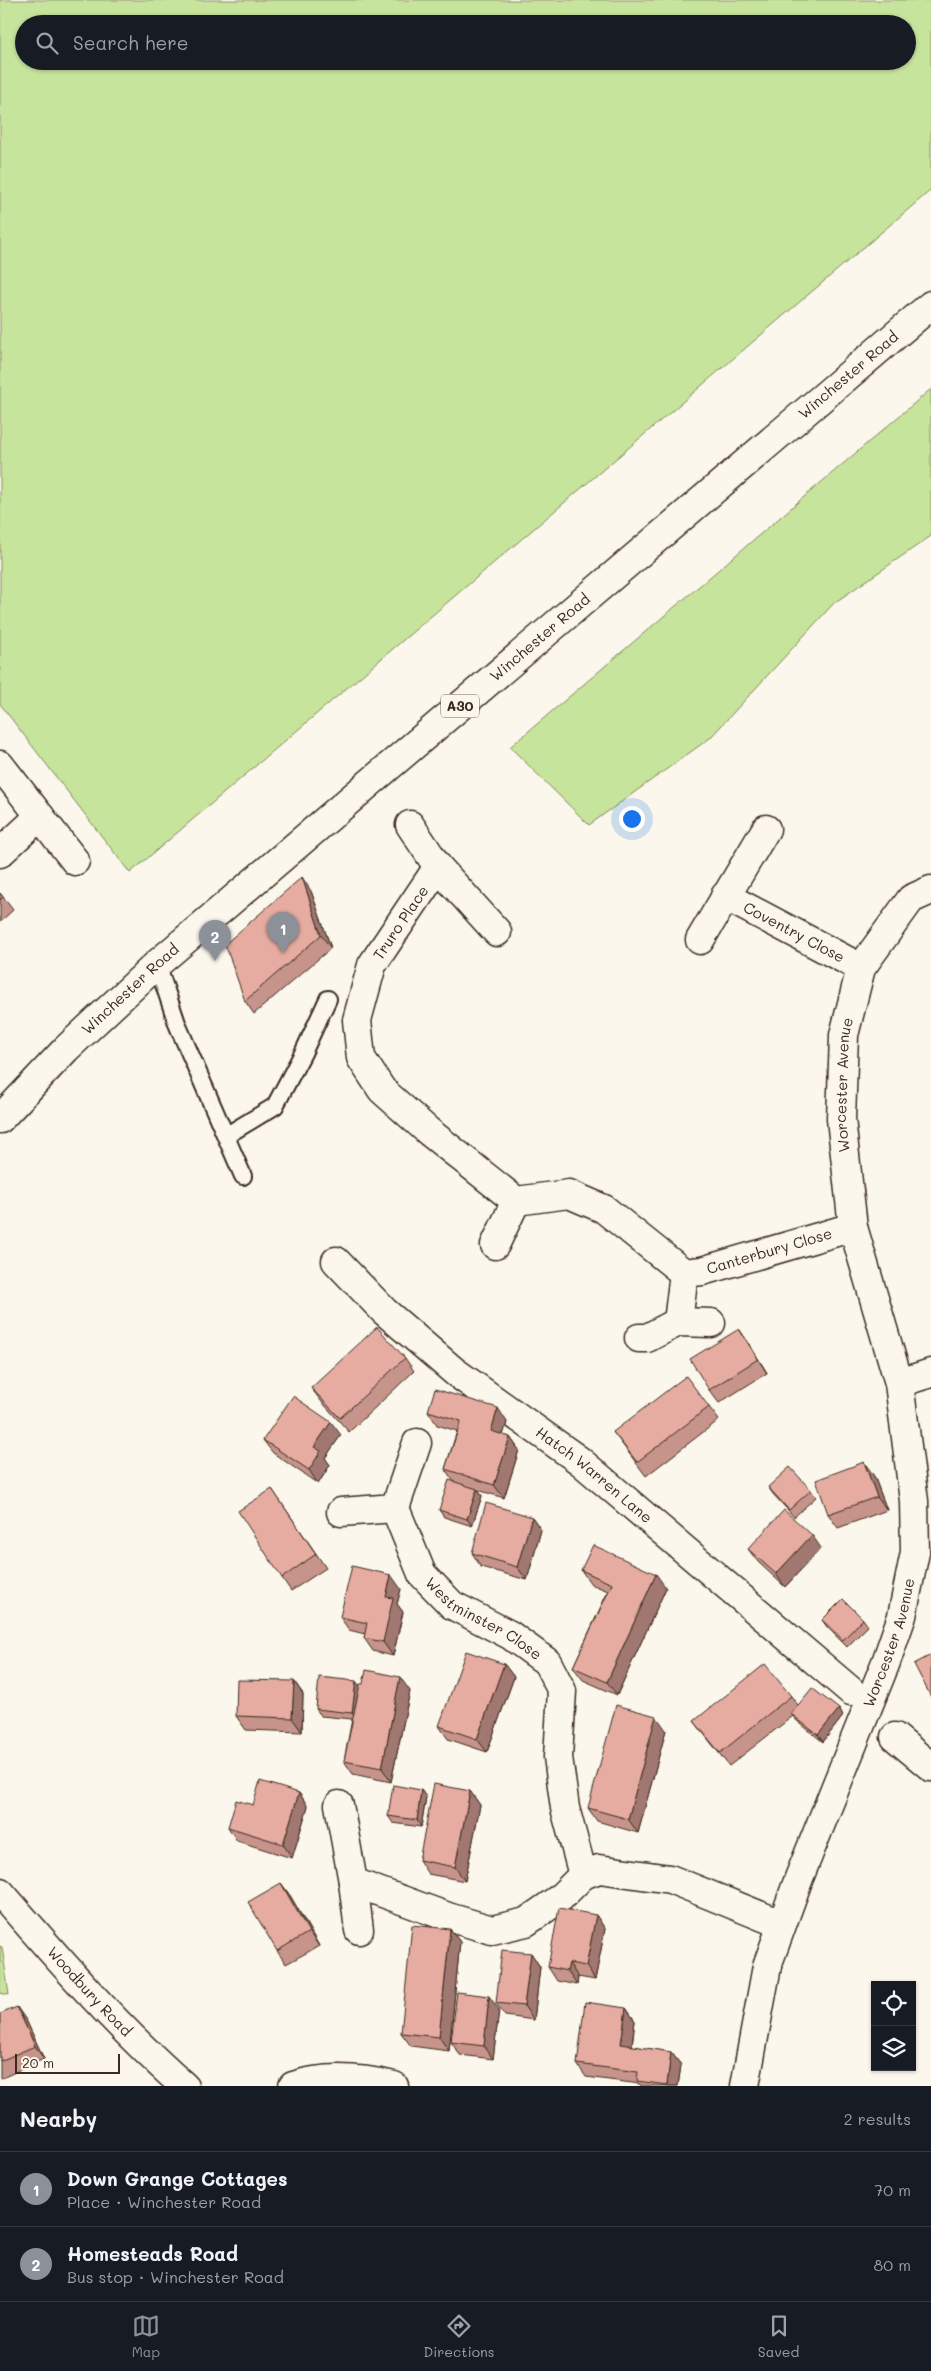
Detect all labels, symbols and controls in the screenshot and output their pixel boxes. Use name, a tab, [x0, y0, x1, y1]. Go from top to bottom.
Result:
search box	[15, 15, 916, 70]
icon: search	[33, 29, 61, 57]
text: Search here	[73, 30, 189, 55]
street label: Winchester Road	[794, 326, 902, 423]
street label: Winchester Road	[485, 589, 594, 685]
road number: A30	[441, 694, 479, 718]
your location	[619, 806, 645, 832]
street label: Truro Place	[368, 881, 432, 964]
street label: Coventry Close	[740, 897, 849, 967]
pin: 1	[267, 912, 299, 953]
pin: 2	[199, 920, 231, 961]
street label: Winchester Road	[77, 939, 183, 1039]
street label: Worcester Avenue	[830, 1015, 857, 1153]
street label: Canterbury Close	[704, 1223, 834, 1278]
street label: Hatch Warren Lane	[532, 1422, 657, 1527]
street label: Westminster Close	[421, 1572, 546, 1664]
street label: Worcester Avenue	[858, 1576, 918, 1710]
street label: Woodbury Road	[43, 1942, 137, 2040]
map controls	[871, 1981, 916, 2071]
button: locate	[871, 1981, 916, 2026]
button: layers	[871, 2026, 916, 2071]
scale bar	[15, 2051, 120, 2074]
text: 20 m	[22, 2053, 54, 2072]
text: Nearby	[20, 2105, 97, 2132]
text: 2 results	[844, 2108, 911, 2129]
text: Down Grange Cottages	[67, 2166, 288, 2191]
text: 1	[32, 2179, 40, 2200]
text: 70 m	[874, 2179, 911, 2200]
text: Place · Winchester Road	[67, 2191, 261, 2212]
text: Homesteads Road	[67, 2241, 238, 2266]
text: 2	[32, 2254, 40, 2275]
text: 80 m	[874, 2254, 911, 2275]
text: Bus stop · Winchester Road	[67, 2266, 284, 2287]
tab: Map	[132, 2312, 160, 2361]
tab: Directions	[423, 2312, 495, 2361]
tab: Saved	[758, 2312, 799, 2361]

